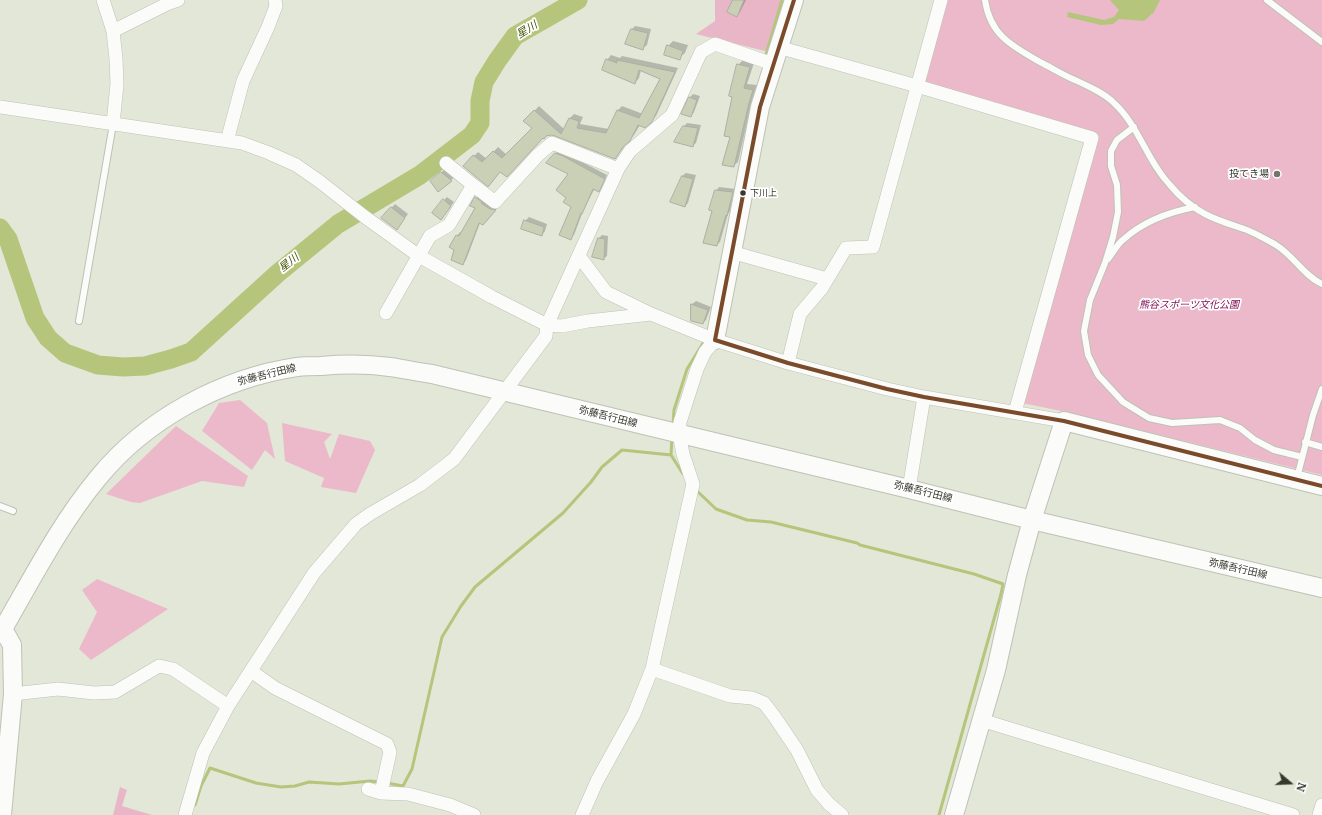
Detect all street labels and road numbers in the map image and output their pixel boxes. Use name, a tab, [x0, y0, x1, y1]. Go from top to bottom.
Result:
street label: 弥藤吾行田線	[236, 362, 298, 388]
street label: 弥藤吾行田線	[577, 404, 639, 430]
street label: 弥藤吾行田線	[892, 479, 954, 505]
street label: 弥藤吾行田線	[1207, 556, 1269, 582]

